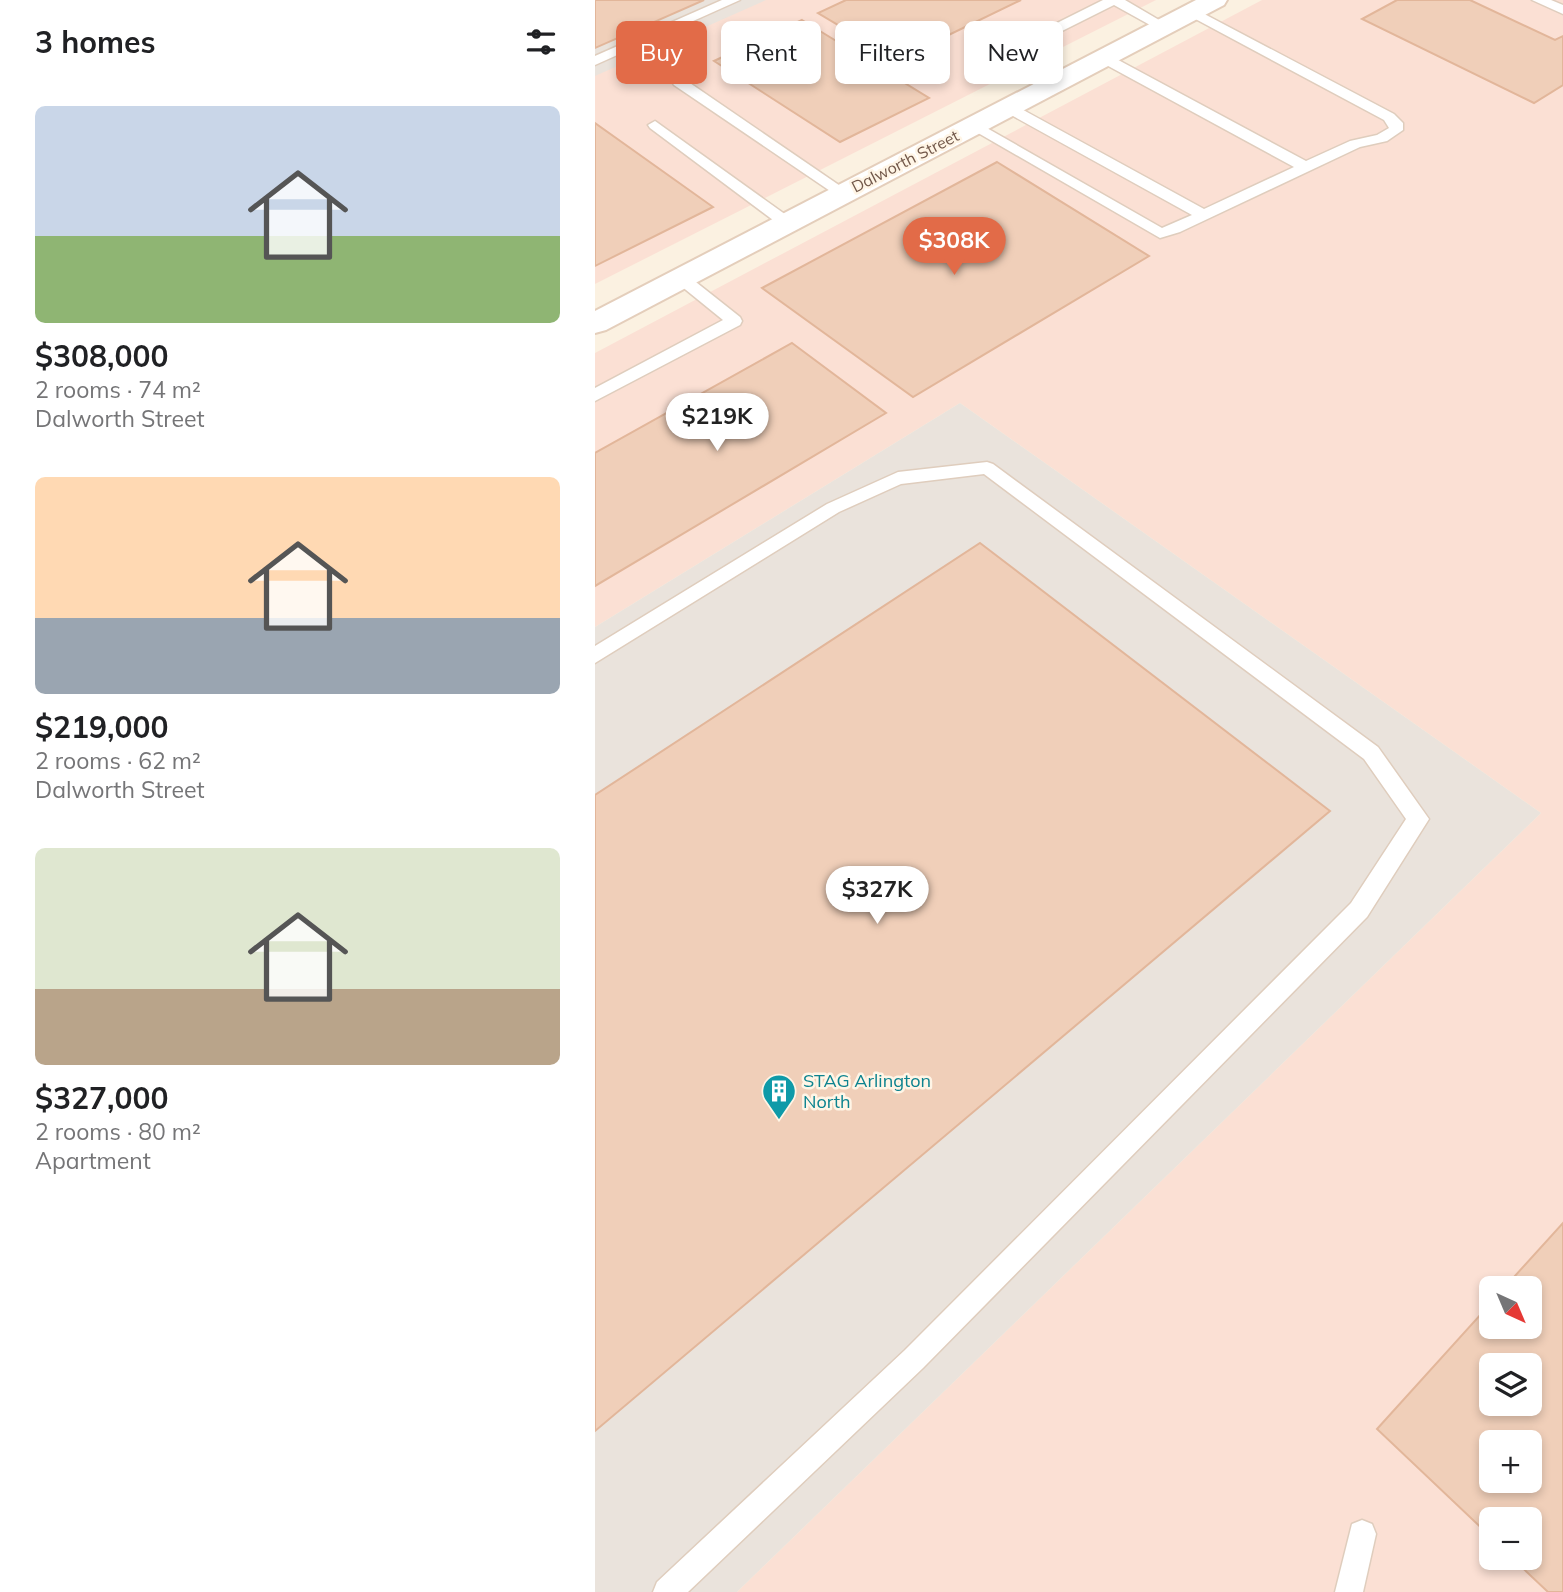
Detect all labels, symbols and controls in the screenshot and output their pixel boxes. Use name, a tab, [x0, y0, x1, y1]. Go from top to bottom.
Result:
chip: Buy	[616, 21, 707, 84]
chip: Rent	[721, 21, 821, 84]
chip: Filters	[835, 21, 950, 84]
chip: New	[964, 21, 1063, 84]
text: 3 homes	[35, 23, 156, 61]
icon: filters	[522, 23, 560, 61]
street label: Dalworth Street	[848, 125, 962, 197]
icon: home	[235, 152, 361, 278]
pin: $308K	[905, 218, 1003, 277]
text: $308K	[919, 225, 989, 254]
text: $308,000	[35, 337, 168, 375]
text: 2 rooms · 74 m²	[35, 375, 201, 404]
pin: $219K	[668, 393, 766, 453]
text: $219K	[682, 401, 752, 430]
text: Dalworth Street	[35, 404, 205, 433]
icon: home	[235, 523, 361, 649]
text: $219,000	[35, 708, 168, 746]
text: 2 rooms · 62 m²	[35, 746, 201, 775]
text: Dalworth Street	[35, 775, 205, 804]
pin: $327K	[828, 866, 926, 926]
text: $327K	[842, 874, 912, 903]
icon: home	[235, 894, 361, 1020]
place label: STAG Arlington North	[803, 1069, 931, 1113]
building icon: STAG Arlington North	[760, 1072, 798, 1121]
text: $327,000	[35, 1079, 168, 1117]
text: 2 rooms · 80 m²	[35, 1117, 201, 1146]
text: Apartment	[35, 1146, 151, 1175]
north arrow	[1479, 1276, 1542, 1339]
map controls	[1479, 1276, 1542, 1570]
button: layers	[1479, 1353, 1542, 1416]
button: +	[1479, 1430, 1542, 1493]
button: −	[1479, 1507, 1542, 1570]

